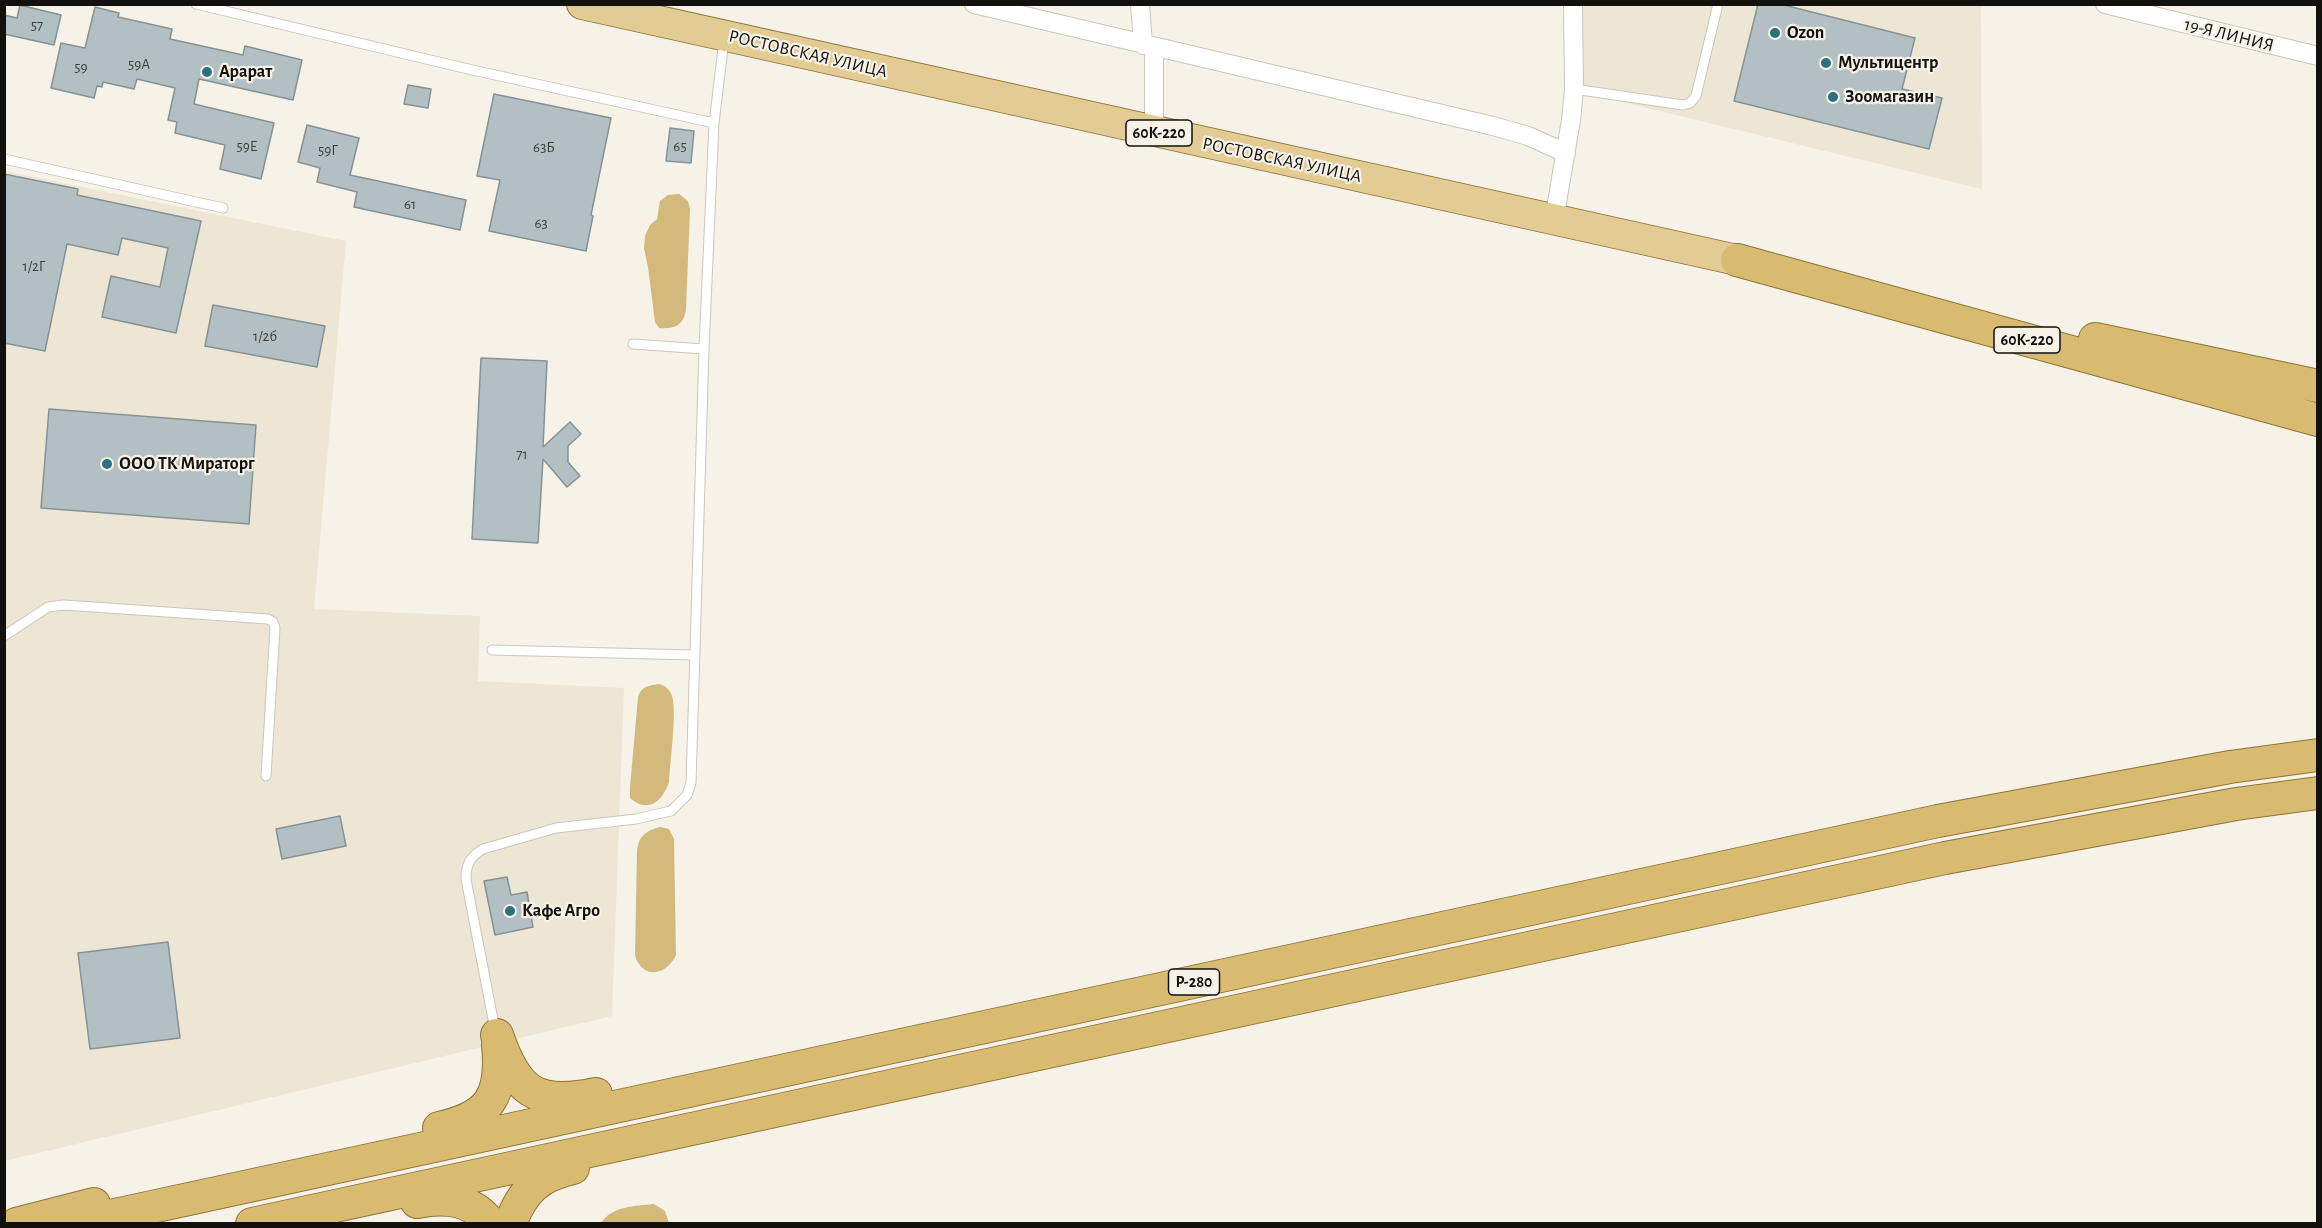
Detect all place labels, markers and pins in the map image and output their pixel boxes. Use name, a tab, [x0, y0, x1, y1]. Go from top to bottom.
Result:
place label: Ozon	[1787, 22, 1824, 44]
marker: Ozon	[1768, 26, 1782, 40]
place label: Мультицентр	[1838, 52, 1938, 74]
marker: Мультицентр	[1819, 56, 1833, 70]
place label: Арарат	[219, 61, 272, 83]
marker: Арарат	[200, 65, 214, 79]
place label: Зоомагазин	[1845, 86, 1934, 108]
marker: Зоомагазин	[1826, 90, 1840, 104]
place label: ООО ТК Мираторг	[119, 453, 254, 475]
marker: ООО ТК Мираторг	[100, 457, 114, 471]
place label: Кафе Агро	[522, 900, 600, 922]
marker: Кафе Агро	[503, 904, 517, 918]

